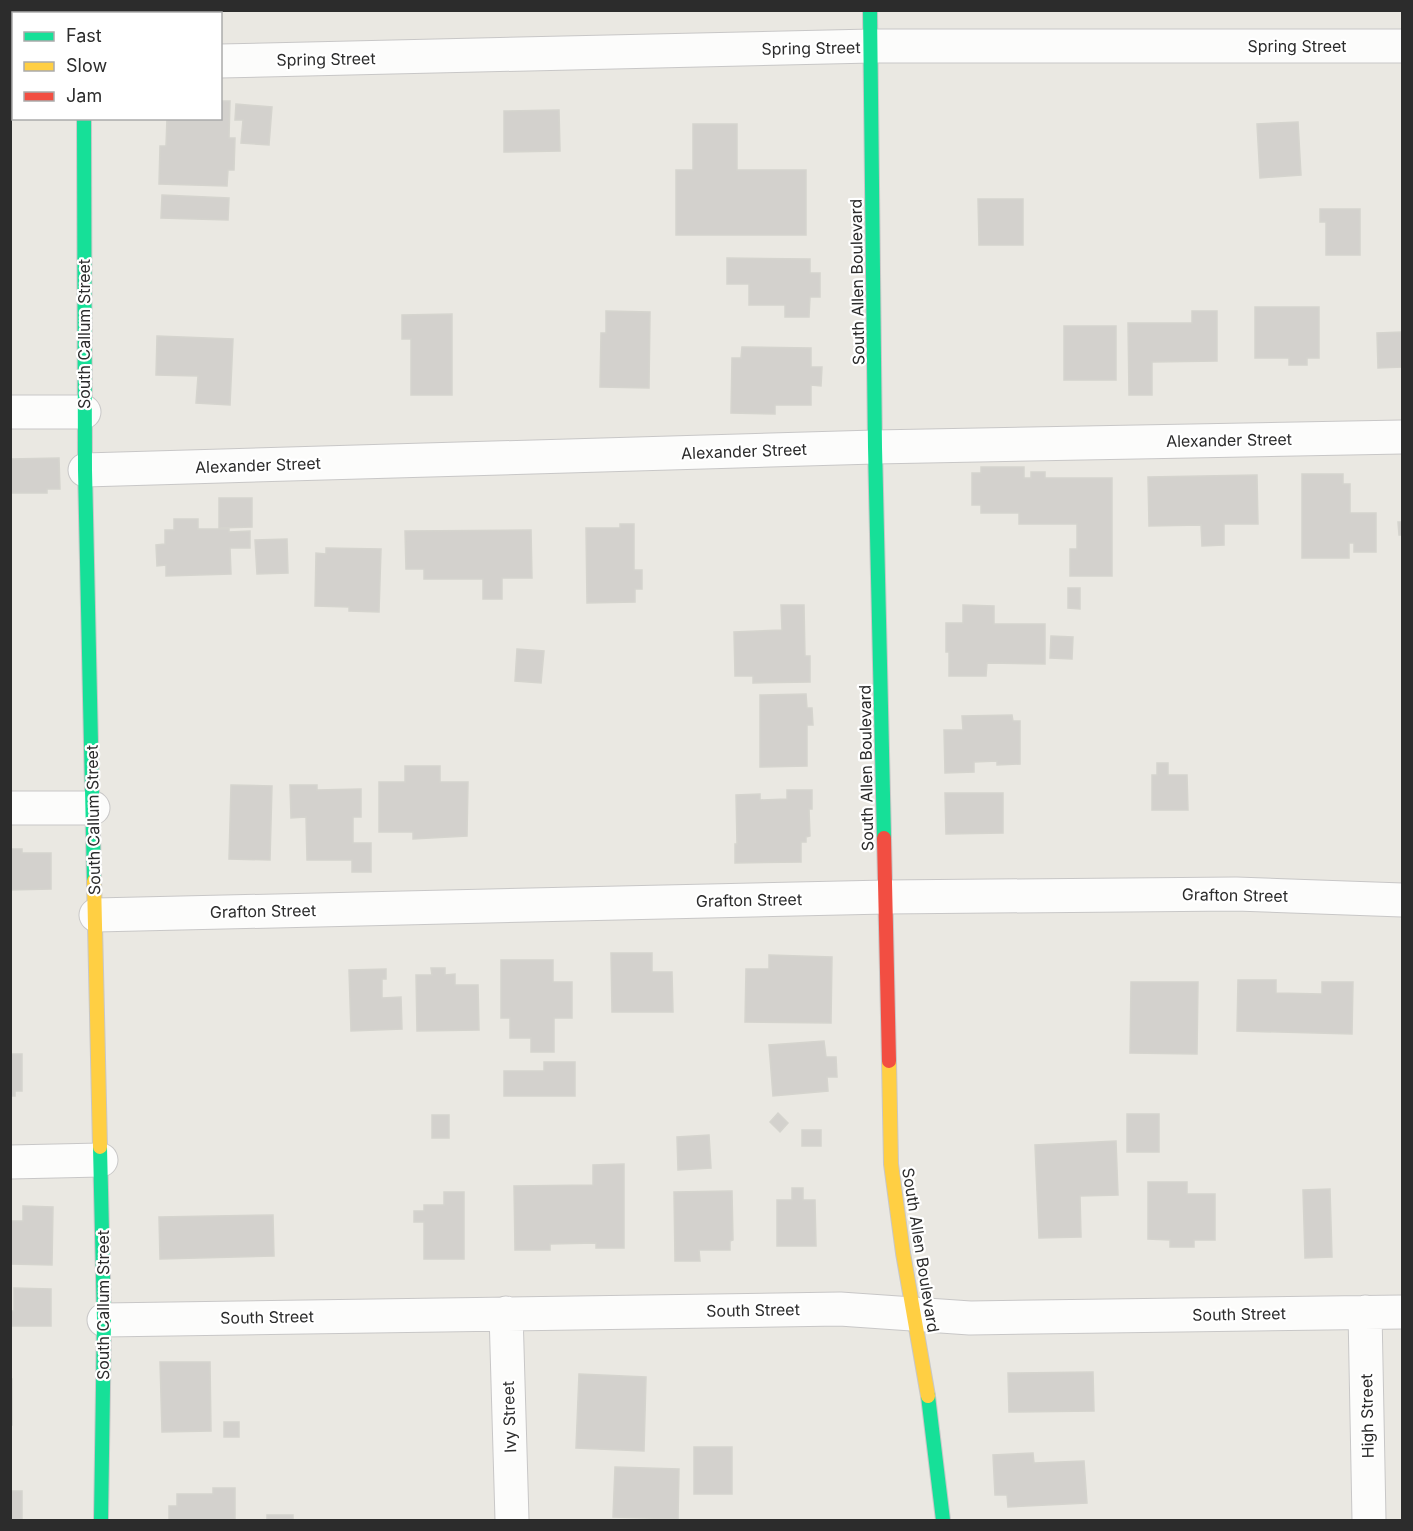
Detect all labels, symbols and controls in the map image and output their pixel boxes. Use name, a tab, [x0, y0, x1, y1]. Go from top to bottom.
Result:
legend	[12, 12, 222, 120]
text: Fast	[66, 25, 102, 46]
street label: Spring Street	[1247, 36, 1347, 56]
street label: Spring Street	[761, 37, 861, 59]
street label: Spring Street	[276, 48, 376, 70]
text: Slow	[66, 55, 107, 76]
text: Jam	[66, 85, 102, 106]
street label: South Allen Boulevard	[846, 199, 868, 365]
street label: South Callum Street	[74, 259, 94, 409]
street label: Alexander Street	[1166, 429, 1292, 451]
street label: Alexander Street	[681, 439, 807, 463]
street label: Alexander Street	[195, 453, 321, 477]
street label: South Allen Boulevard	[855, 685, 877, 851]
street label: South Callum Street	[82, 745, 104, 895]
street label: Grafton Street	[1182, 884, 1288, 906]
street label: Grafton Street	[696, 889, 802, 911]
street label: Grafton Street	[210, 900, 316, 922]
street label: South Allen Boulevard	[898, 1166, 944, 1334]
street label: South Callum Street	[93, 1230, 113, 1380]
street label: South Street	[706, 1299, 800, 1321]
street label: South Street	[1192, 1303, 1286, 1325]
street label: South Street	[220, 1306, 314, 1328]
street label: High Street	[1356, 1373, 1378, 1459]
street label: Ivy Street	[498, 1381, 520, 1453]

